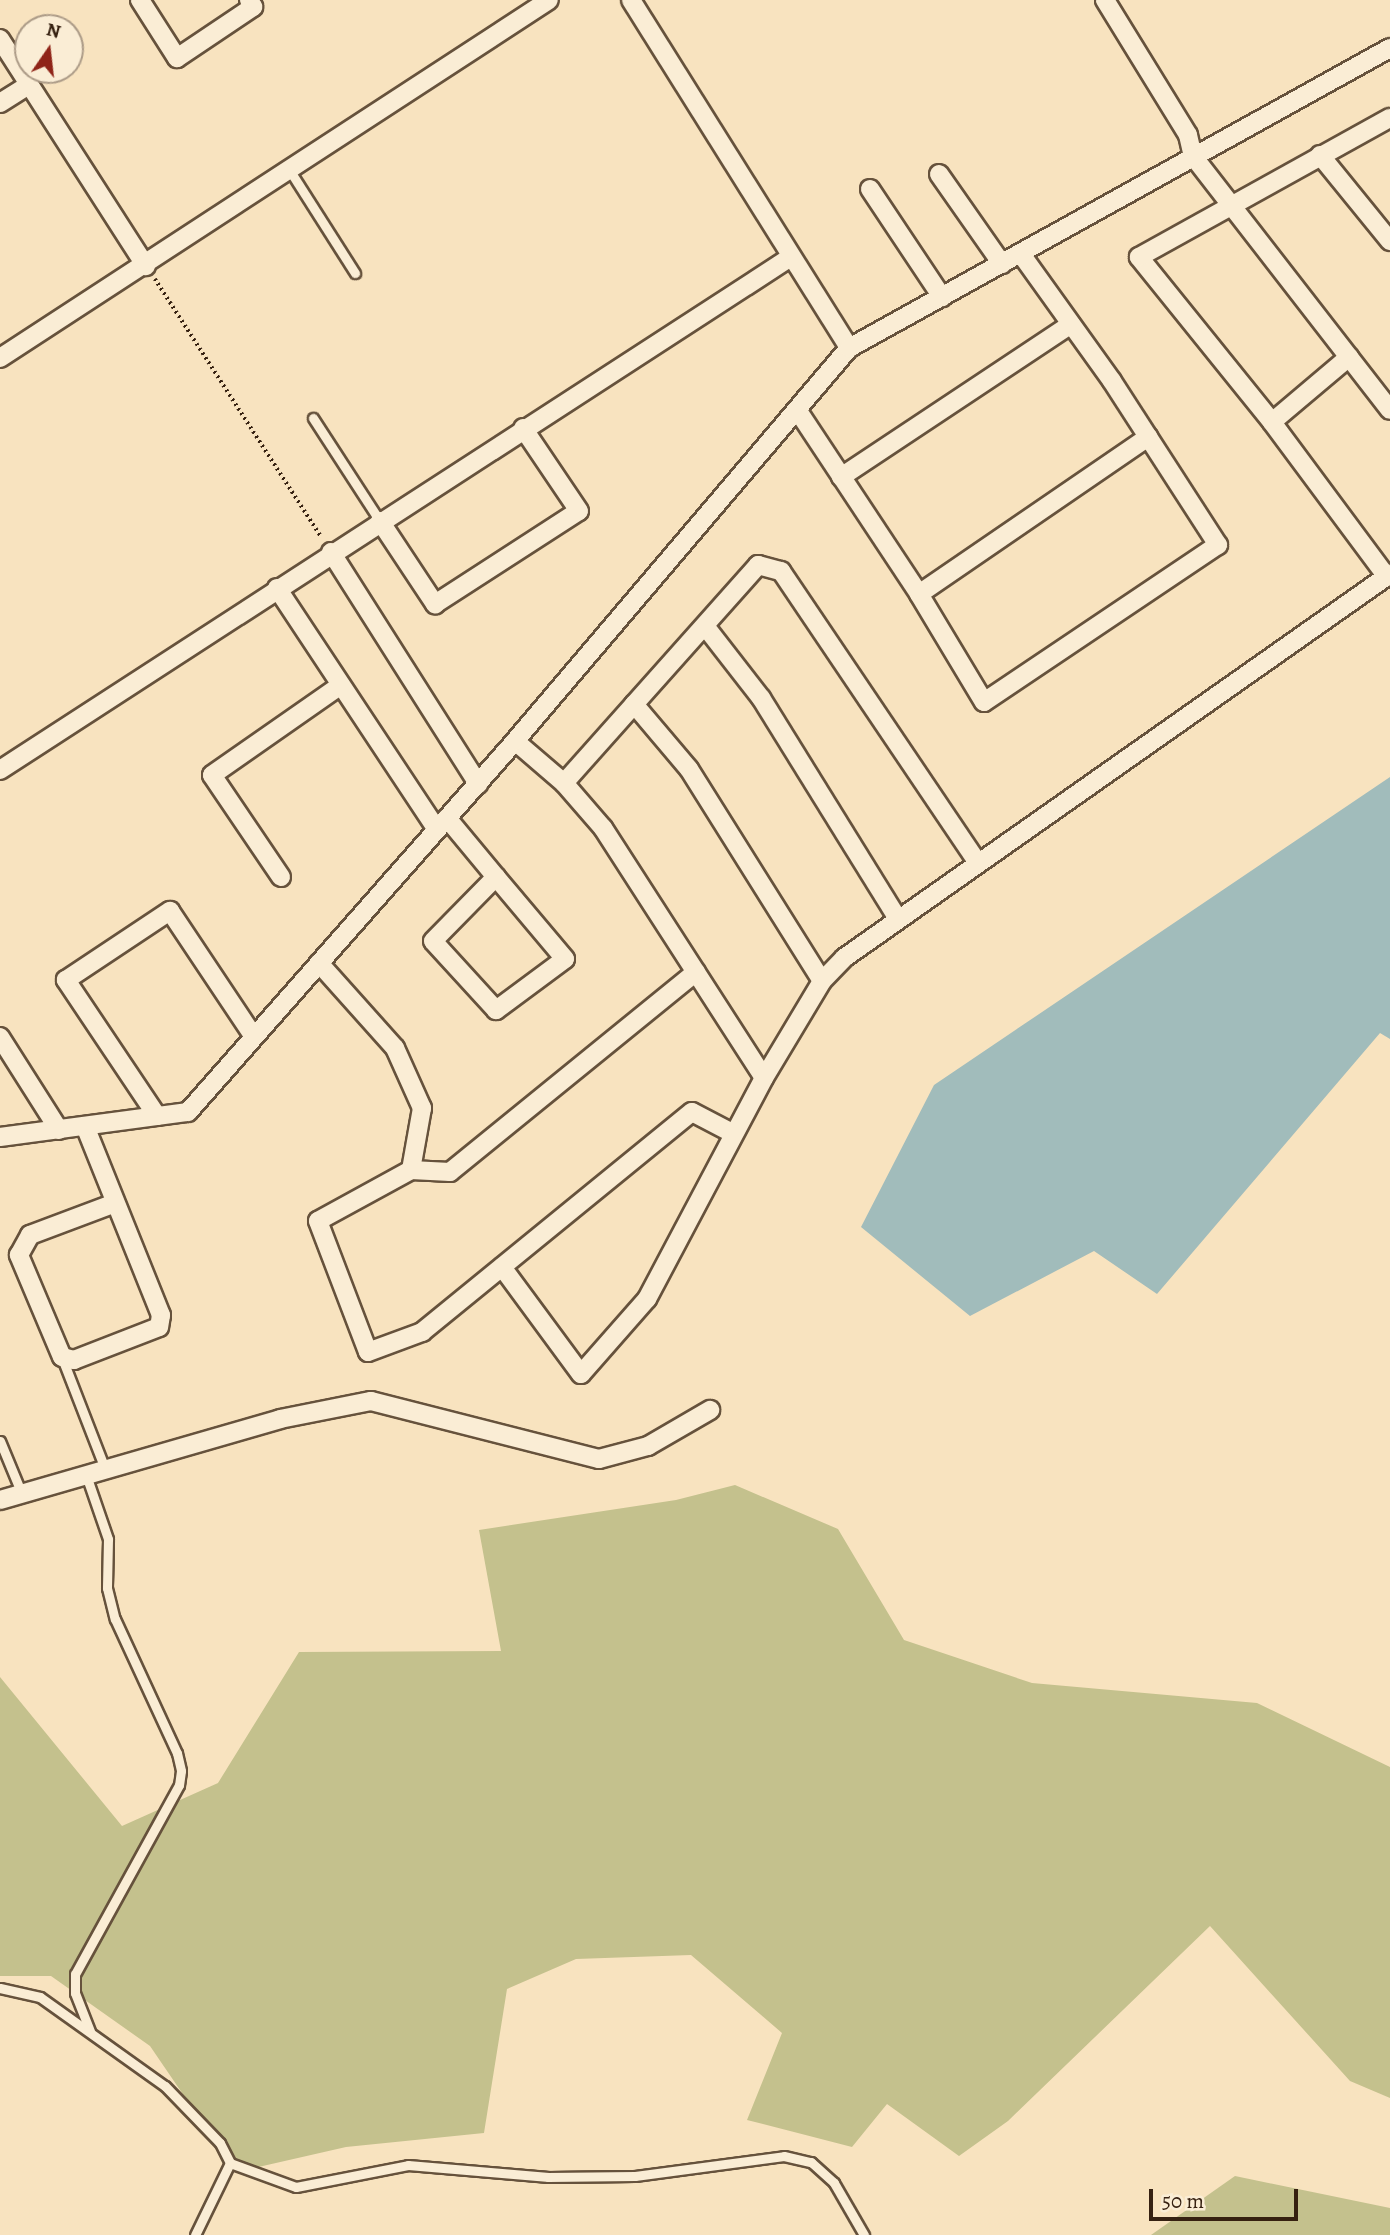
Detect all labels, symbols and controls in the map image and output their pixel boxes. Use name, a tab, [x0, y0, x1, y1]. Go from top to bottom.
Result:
north arrow	[14, 14, 84, 84]
text: N	[44, 16, 63, 45]
scale bar	[1152, 2176, 1301, 2220]
text: 50 m	[1162, 2187, 1204, 2215]

